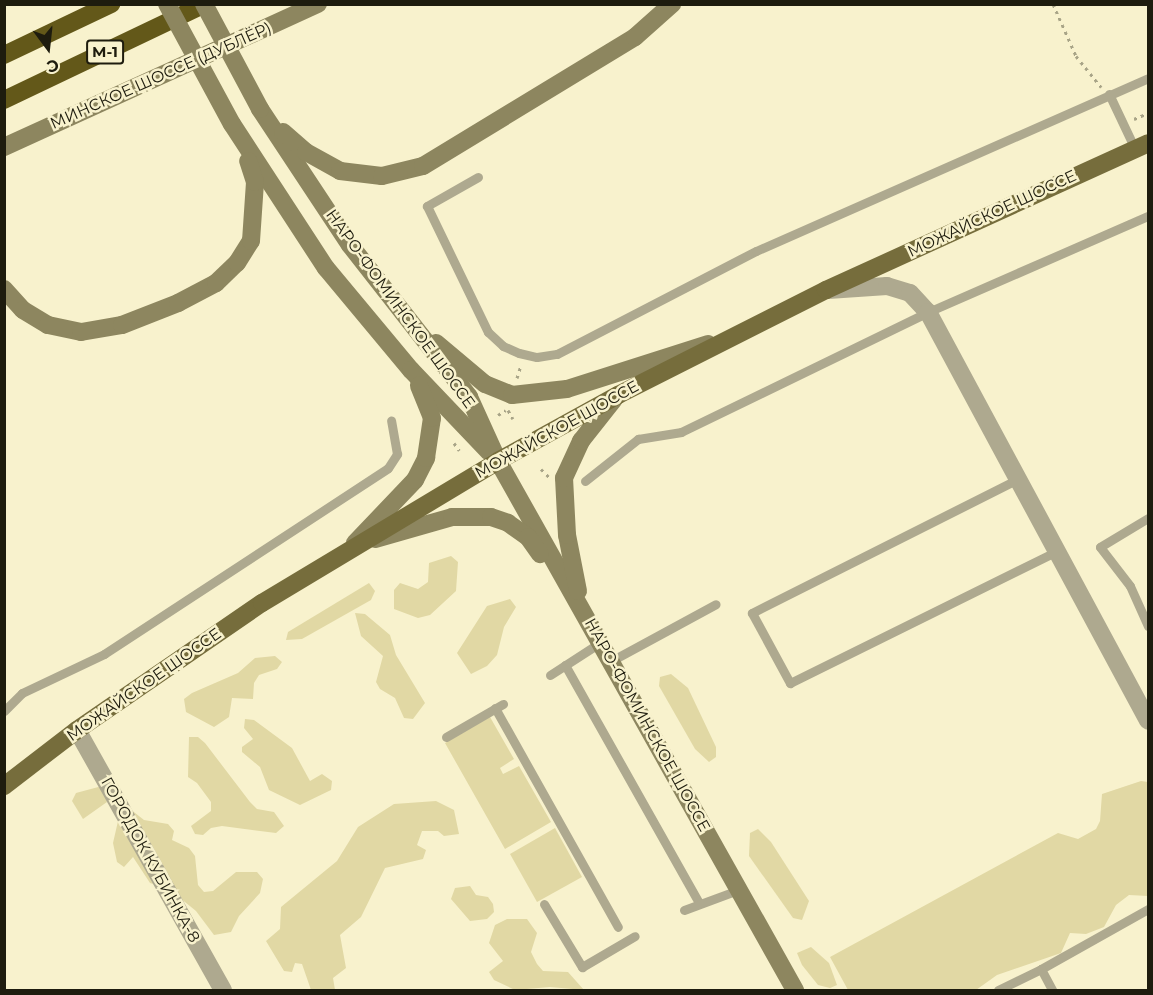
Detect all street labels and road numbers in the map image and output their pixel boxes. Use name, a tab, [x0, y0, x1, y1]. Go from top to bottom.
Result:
street label: МИНСКОЕ ШОССЕ (ДУБЛЁР)	[47, 18, 275, 134]
road number: М-1	[86, 40, 124, 64]
street label: МОЖАЙСКОЕ ШОССЕ	[905, 166, 1079, 262]
street label: НАРО-ФОМИНСКОЕ ШОССЕ	[321, 206, 479, 412]
street label: МОЖАЙСКОЕ ШОССЕ	[472, 377, 642, 483]
street label: НАРО-ФОМИНСКОЕ ШОССЕ	[580, 615, 714, 835]
street label: МОЖАЙСКОЕ ШОССЕ	[63, 624, 225, 746]
street label: ГОРОДОК КУБИНКА-8	[97, 774, 203, 946]

